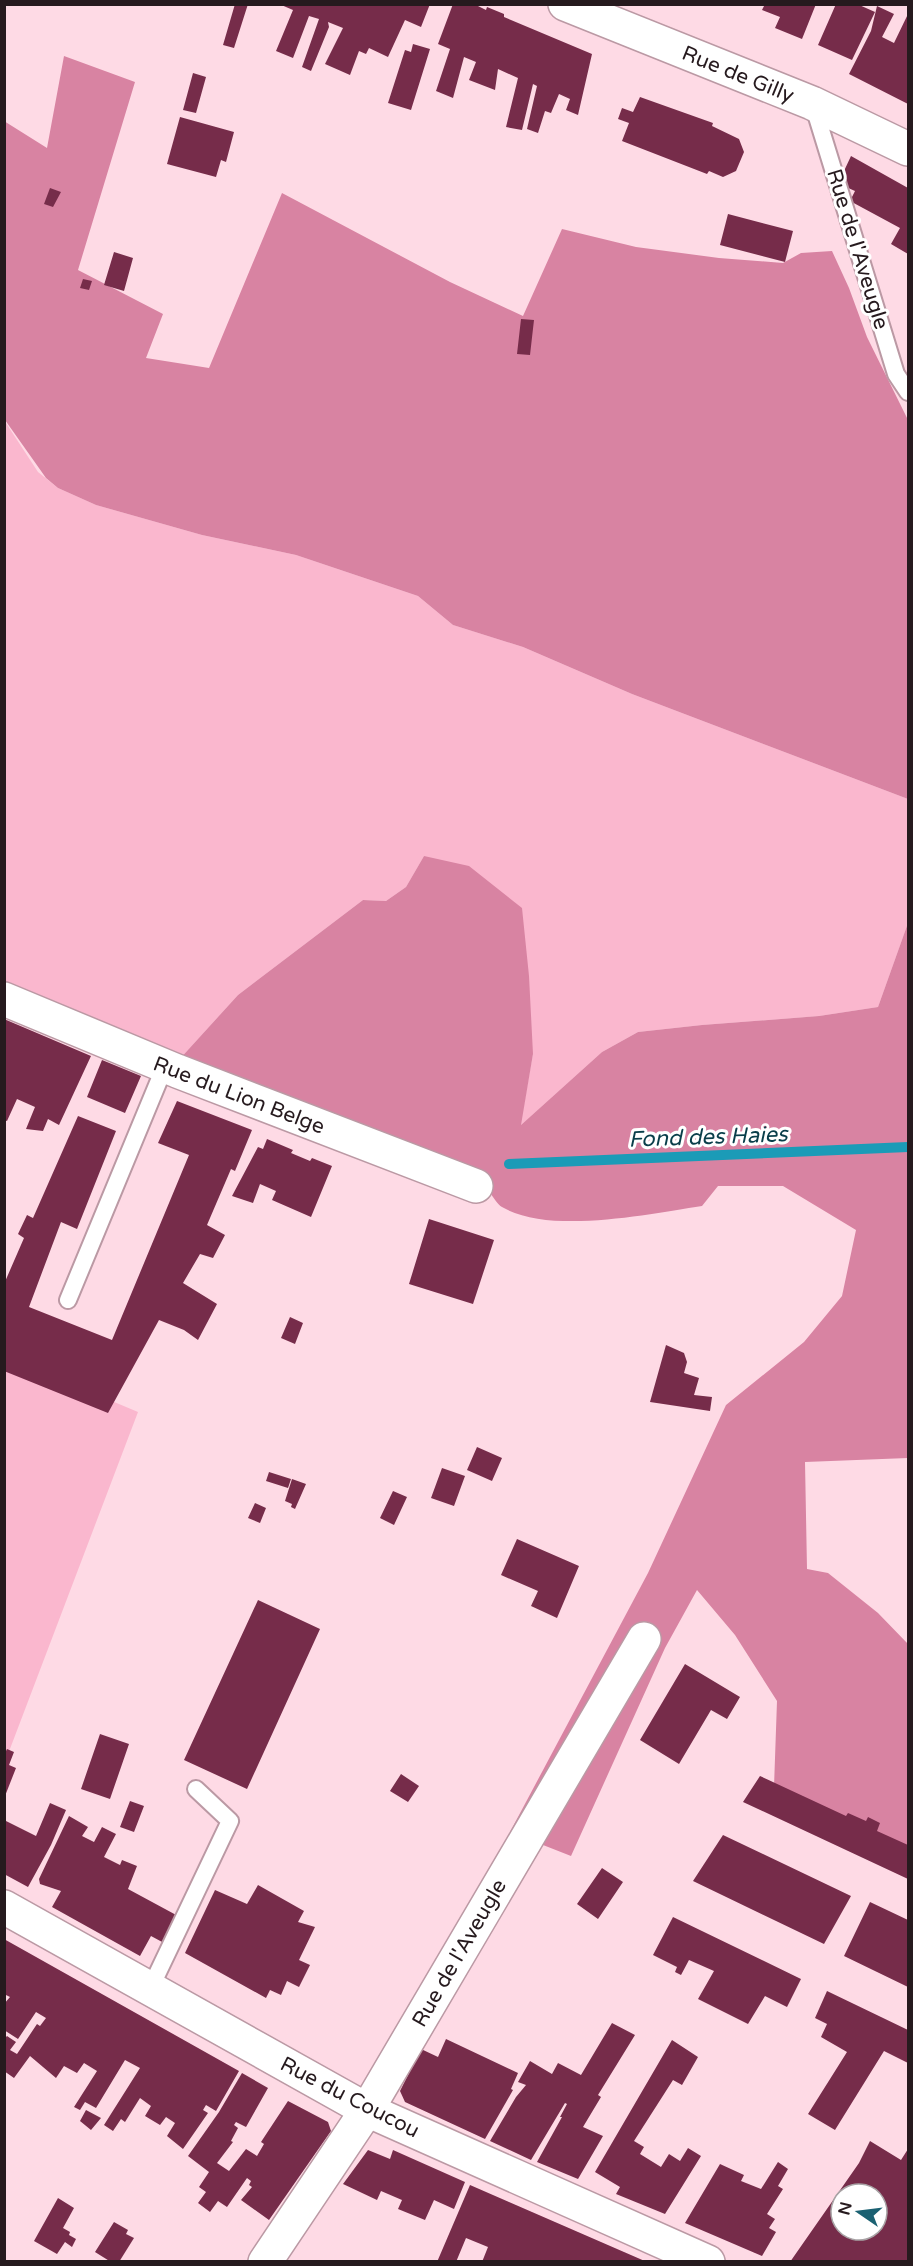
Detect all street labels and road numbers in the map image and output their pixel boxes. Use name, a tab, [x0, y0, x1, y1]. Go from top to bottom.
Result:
street label: Rue de Gilly	[678, 41, 797, 108]
street label: Rue de l'Aveugle	[821, 166, 894, 333]
street label: Rue du Lion Belge	[150, 1051, 328, 1140]
street label: Rue de l'Aveugle	[407, 1875, 512, 2032]
street label: Rue du Coucou	[276, 2052, 424, 2143]

